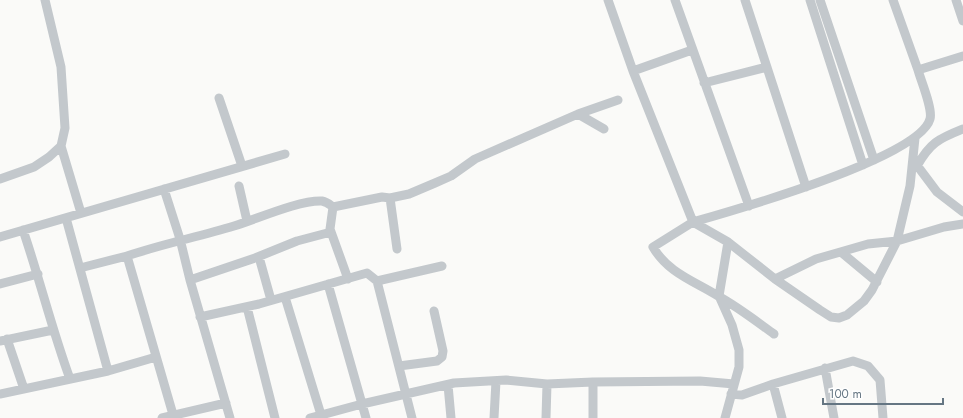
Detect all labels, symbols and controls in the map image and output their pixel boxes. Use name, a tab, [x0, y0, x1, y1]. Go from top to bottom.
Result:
scale bar	[823, 380, 943, 406]
text: 100 m	[829, 385, 862, 403]

